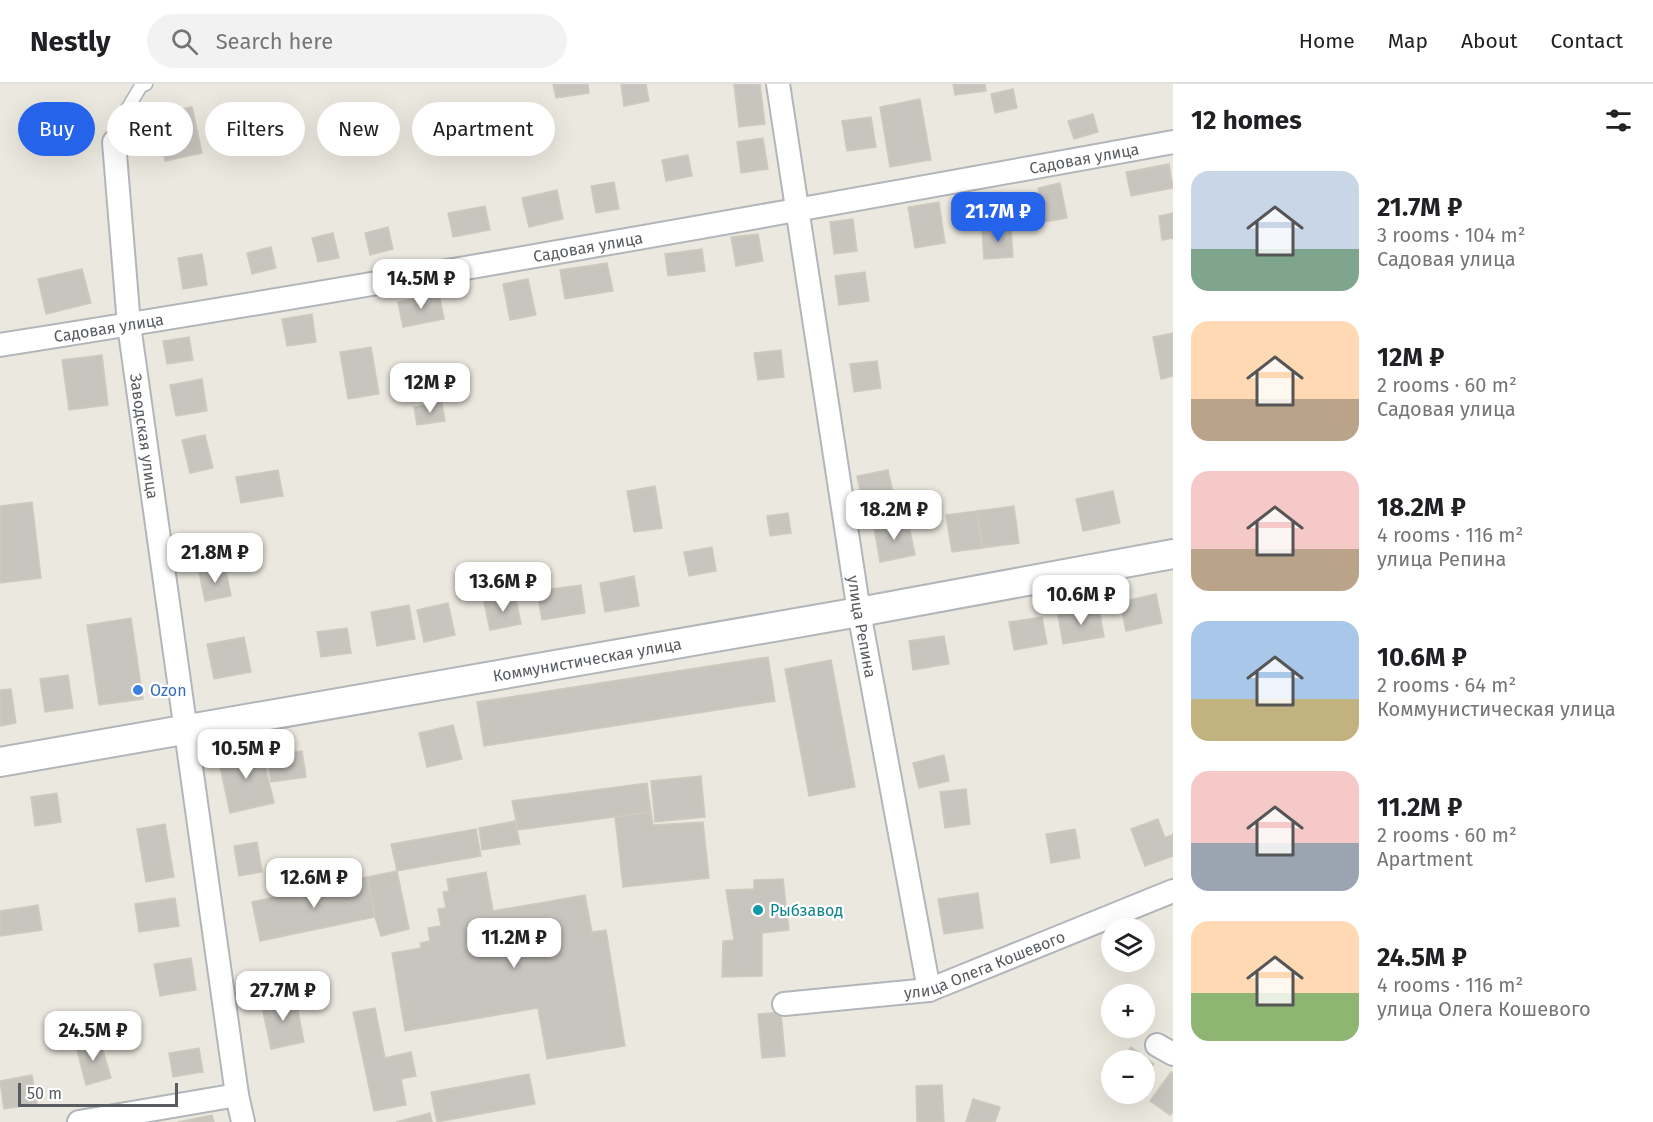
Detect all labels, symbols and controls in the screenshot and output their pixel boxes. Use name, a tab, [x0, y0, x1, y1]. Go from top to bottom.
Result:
search box	[147, 14, 567, 68]
text: Nestly	[30, 25, 111, 58]
icon: search	[168, 25, 201, 58]
text: Search here	[216, 28, 333, 55]
text: Home	[1299, 28, 1355, 54]
text: Map	[1388, 28, 1428, 54]
text: About	[1461, 28, 1518, 54]
text: Contact	[1551, 28, 1623, 54]
chip: Buy	[18, 102, 95, 156]
chip: Rent	[107, 102, 193, 156]
chip: Filters	[205, 102, 305, 156]
chip: New	[317, 102, 400, 156]
chip: Apartment	[412, 102, 555, 156]
icon: filters	[1602, 104, 1635, 137]
text: 12 homes	[1191, 105, 1302, 136]
street label: Садовая улица	[1028, 139, 1140, 178]
pin: 21.7M ₽	[943, 192, 1053, 243]
text: 21.7M ₽	[1377, 192, 1462, 223]
icon: home	[1239, 195, 1311, 267]
text: 21.7M ₽	[965, 199, 1031, 223]
text: 3 rooms · 104 m²	[1377, 223, 1525, 247]
street label: Садовая улица	[532, 228, 644, 266]
text: Садовая улица	[1377, 247, 1516, 271]
pin: 14.5M ₽	[366, 259, 476, 310]
text: 14.5M ₽	[387, 266, 455, 290]
street label: Садовая улица	[52, 310, 165, 346]
text: 12M ₽	[1377, 342, 1445, 373]
icon: home	[1239, 345, 1311, 417]
pin: 12M ₽	[388, 363, 472, 414]
text: 12M ₽	[404, 370, 456, 394]
street label: Заводская улица	[126, 373, 162, 500]
text: 2 rooms · 60 m²	[1377, 373, 1517, 397]
text: Садовая улица	[1377, 397, 1516, 421]
pin: 18.2M ₽	[839, 490, 949, 541]
text: 18.2M ₽	[1377, 492, 1466, 523]
icon: home	[1239, 495, 1311, 567]
text: 18.2M ₽	[860, 497, 928, 521]
text: 4 rooms · 116 m²	[1377, 523, 1523, 547]
pin: 21.8M ₽	[160, 533, 270, 584]
text: 21.8M ₽	[181, 540, 249, 564]
text: улица Репина	[1377, 547, 1506, 571]
pin: 13.6M ₽	[448, 562, 558, 613]
text: 13.6M ₽	[469, 569, 537, 593]
street label: улица Репина	[843, 574, 880, 679]
pin: 10.6M ₽	[1026, 575, 1136, 626]
text: 10.6M ₽	[1046, 582, 1116, 606]
street label: Коммунистическая улица	[491, 634, 683, 686]
text: 10.6M ₽	[1377, 642, 1467, 673]
icon: home	[1239, 645, 1311, 717]
text: 2 rooms · 64 m²	[1377, 673, 1516, 697]
place label: Ozon	[150, 681, 187, 700]
marker: Ozon	[131, 683, 145, 697]
text: Коммунистическая улица	[1377, 697, 1616, 721]
pin: 10.5M ₽	[191, 729, 301, 780]
text: 10.5M ₽	[211, 736, 281, 760]
text: 11.2M ₽	[1377, 792, 1462, 823]
icon: home	[1239, 795, 1311, 867]
text: 2 rooms · 60 m²	[1377, 823, 1517, 847]
text: Apartment	[1377, 847, 1473, 871]
pin: 12.6M ₽	[259, 858, 369, 909]
text: 12.6M ₽	[280, 865, 348, 889]
place label: Рыбзавод	[770, 901, 843, 920]
marker: Рыбзавод	[751, 903, 765, 917]
pin: 11.2M ₽	[459, 918, 569, 969]
map controls	[1101, 918, 1155, 1104]
button: layers	[1101, 918, 1155, 972]
text: 11.2M ₽	[481, 925, 547, 949]
street label: улица Олега Кошевого	[903, 927, 1068, 1002]
text: 24.5M ₽	[1377, 942, 1467, 973]
icon: home	[1239, 945, 1311, 1017]
pin: 27.7M ₽	[228, 971, 338, 1022]
text: 4 rooms · 116 m²	[1377, 973, 1523, 997]
text: 27.7M ₽	[250, 978, 316, 1002]
button: +	[1101, 984, 1155, 1038]
text: улица Олега Кошевого	[1377, 997, 1591, 1021]
pin: 24.5M ₽	[38, 1011, 148, 1062]
text: 24.5M ₽	[58, 1018, 128, 1042]
button: −	[1101, 1050, 1155, 1104]
scale bar	[18, 1080, 178, 1108]
text: 50 m	[27, 1084, 62, 1103]

